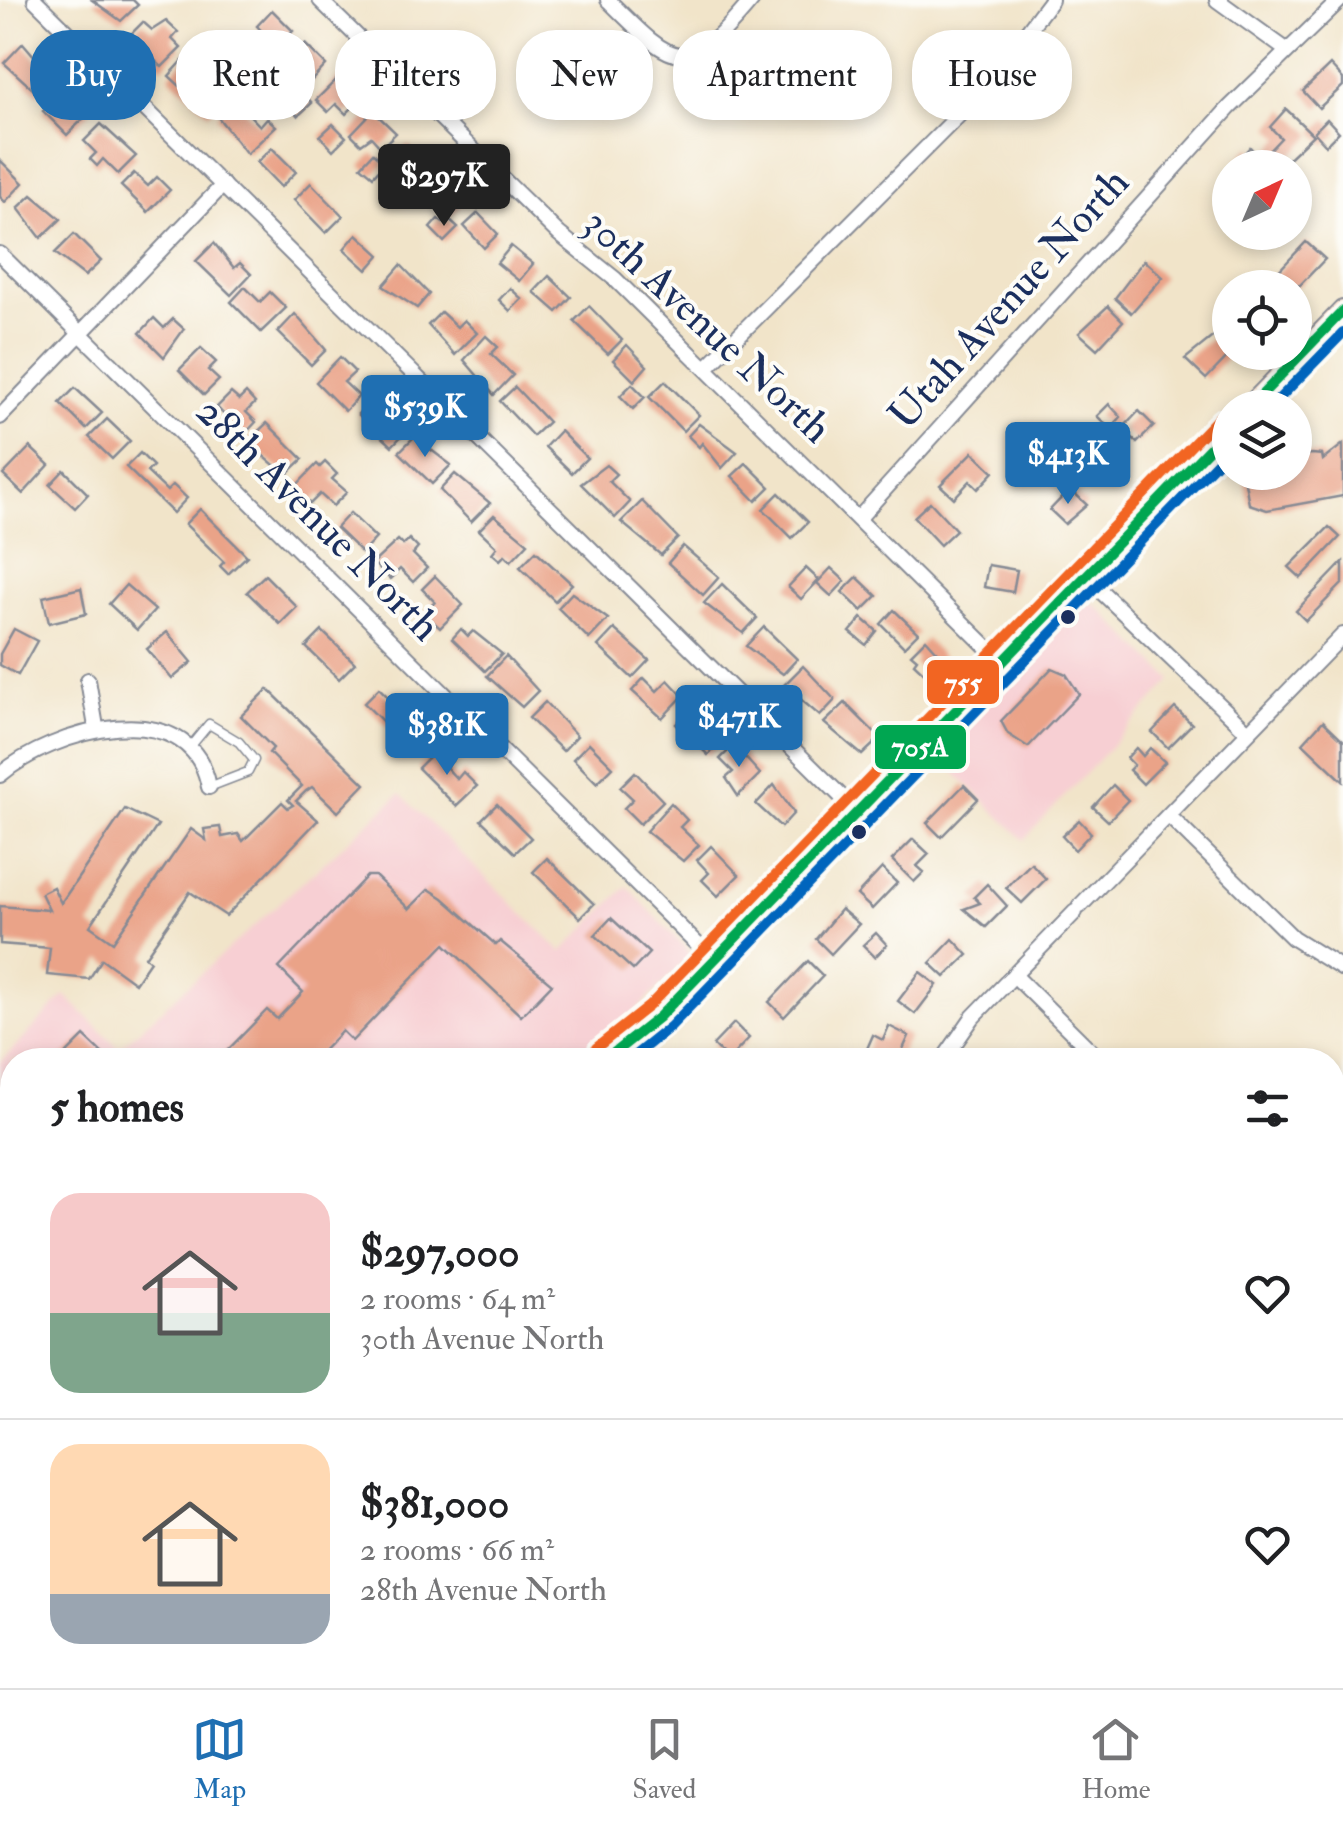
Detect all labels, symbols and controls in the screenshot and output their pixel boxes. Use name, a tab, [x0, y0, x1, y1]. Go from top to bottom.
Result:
chip: Buy	[30, 30, 156, 120]
chip: Rent	[176, 30, 315, 120]
chip: Filters	[335, 30, 496, 120]
chip: New	[516, 30, 653, 120]
chip: Apartment	[673, 30, 892, 120]
chip: House	[912, 30, 1072, 120]
pin: $297K	[374, 144, 514, 229]
north arrow	[1212, 150, 1312, 250]
map controls	[1212, 150, 1312, 490]
text: $297K	[400, 156, 488, 196]
street label: Utah Avenue North	[878, 157, 1140, 441]
street label: 30th Avenue North	[572, 198, 842, 454]
button: locate	[1212, 270, 1312, 370]
pin: $539K	[355, 375, 495, 460]
street label: 28th Avenue North	[185, 386, 451, 652]
text: $539K	[383, 387, 467, 427]
button: layers	[1212, 390, 1312, 490]
pin: $413K	[998, 422, 1138, 507]
text: $413K	[1027, 434, 1109, 474]
unlabelled marker	[1058, 607, 1078, 627]
line badge: 755	[925, 658, 1001, 706]
text: 755	[944, 666, 982, 701]
pin: $471K	[669, 685, 809, 770]
pin: $381K	[377, 693, 517, 778]
text: $471K	[697, 697, 781, 737]
text: $381K	[407, 705, 487, 745]
line badge: 705A	[873, 723, 968, 771]
text: 705A	[891, 730, 949, 765]
unlabelled marker	[849, 822, 869, 842]
icon: filters	[1240, 1081, 1295, 1136]
text: 5 homes	[50, 1082, 184, 1134]
text: $297,000	[360, 1227, 520, 1279]
icon: home	[130, 1233, 250, 1353]
icon: heart	[1240, 1266, 1295, 1321]
text: 2 rooms · 64 m²	[360, 1279, 555, 1319]
text: 30th Avenue North	[360, 1319, 604, 1359]
text: $381,000	[360, 1478, 509, 1530]
icon: home	[130, 1484, 250, 1604]
icon: heart	[1240, 1517, 1295, 1572]
text: 2 rooms · 66 m²	[360, 1530, 554, 1570]
text: 28th Avenue North	[360, 1570, 607, 1610]
tab: Map	[192, 1712, 247, 1807]
tab: Saved	[632, 1712, 696, 1807]
tab: Home	[1081, 1712, 1151, 1807]

